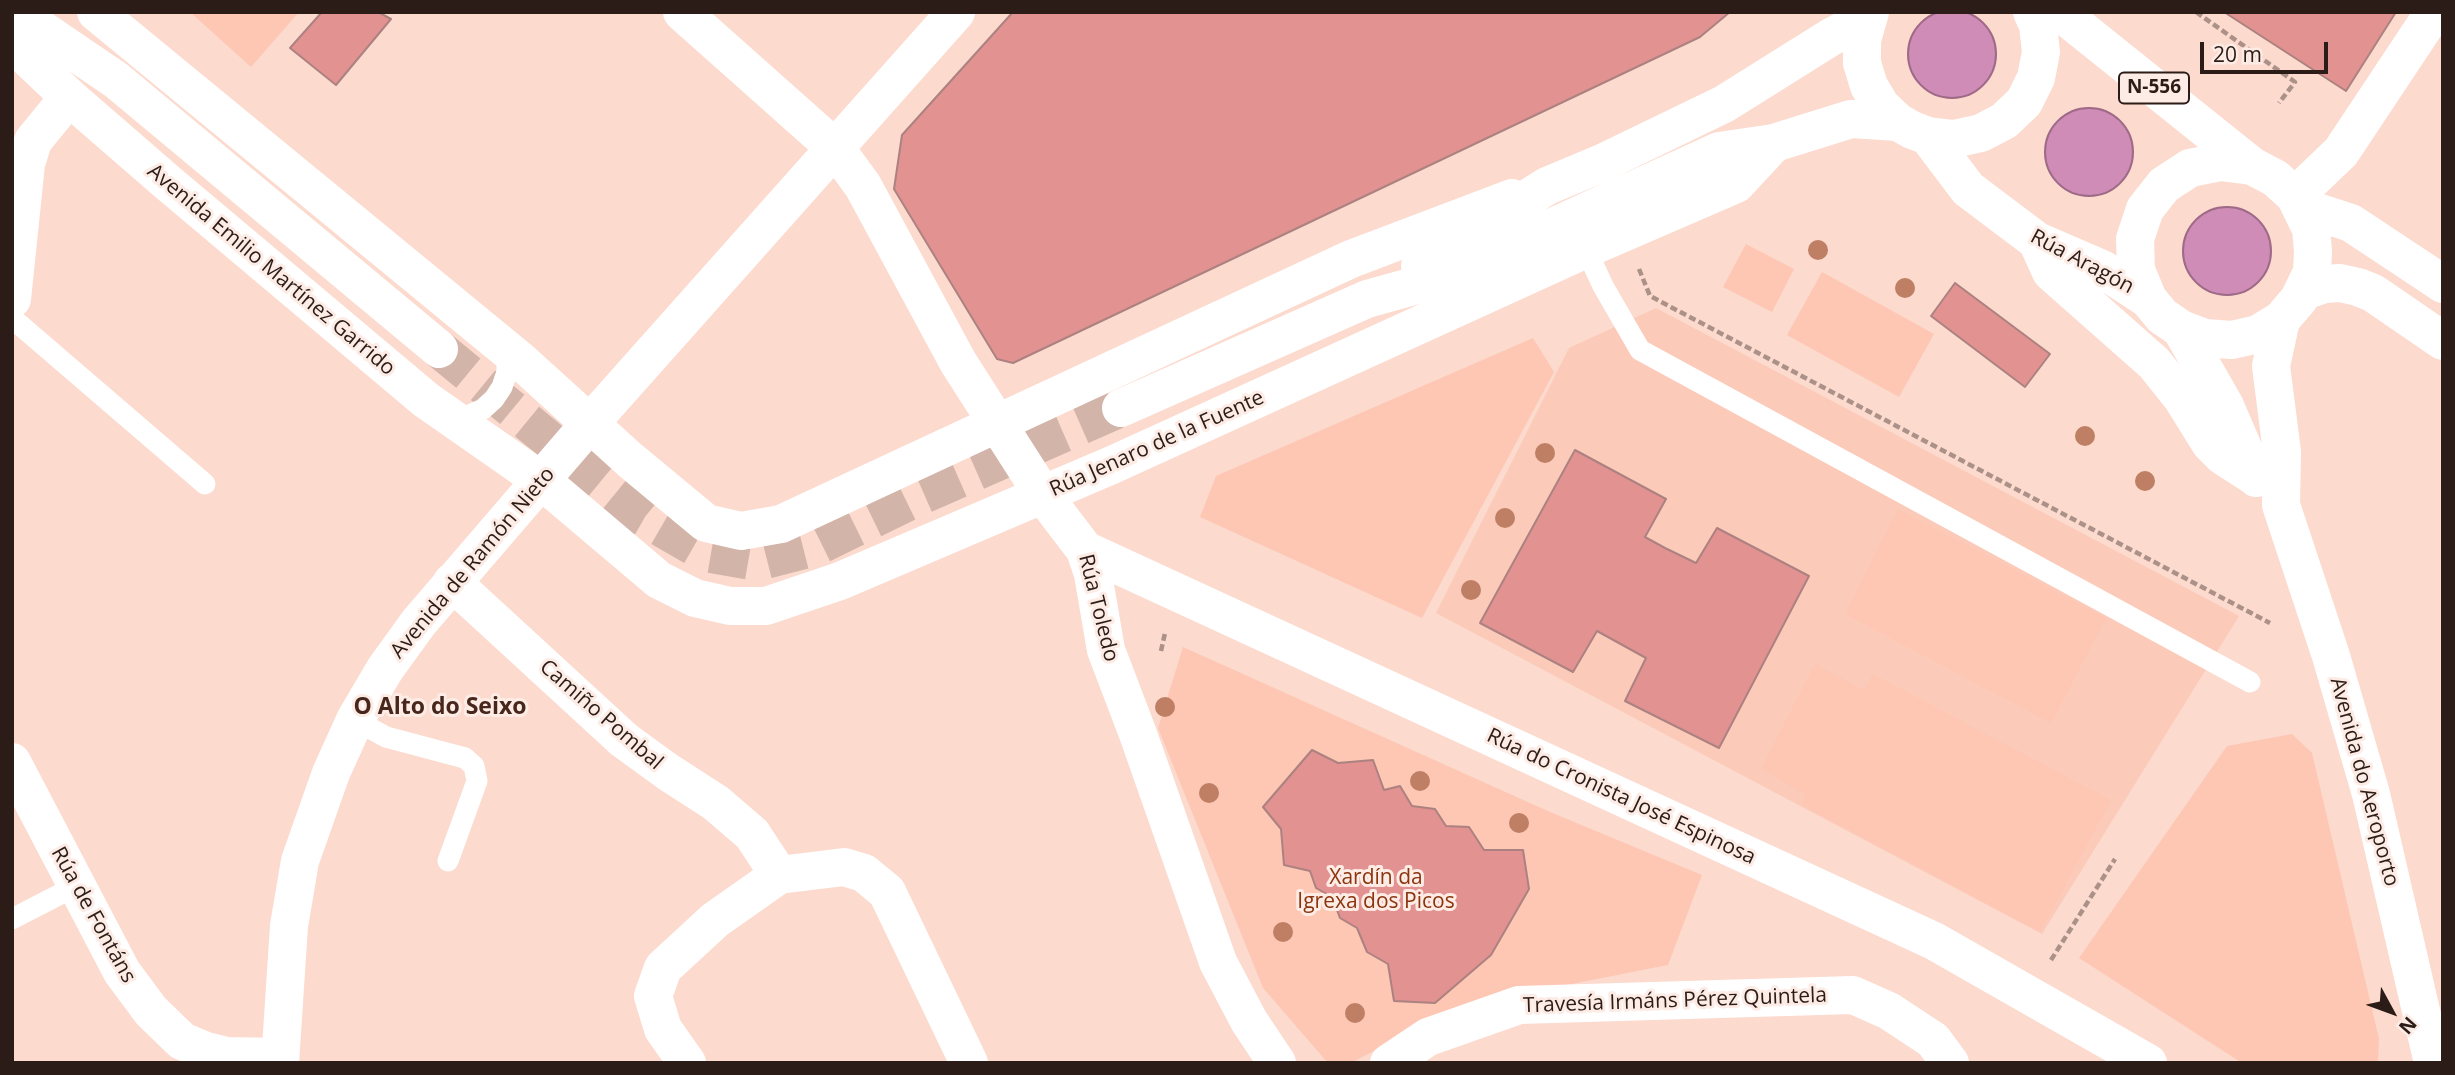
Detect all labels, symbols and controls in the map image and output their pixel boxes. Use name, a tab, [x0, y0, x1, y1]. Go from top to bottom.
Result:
scale bar	[2203, 28, 2331, 72]
text: 20 m	[2213, 40, 2262, 68]
road number: N-556	[2119, 72, 2189, 104]
street label: Avenida Emilio Martínez Garrido	[142, 159, 400, 381]
street label: Rúa Aragón	[2026, 224, 2138, 300]
street label: Rúa Jenaro de la Fuente	[1046, 385, 1268, 503]
street label: Avenida de Ramón Nieto	[386, 462, 560, 664]
street label: Rúa Toledo	[1073, 552, 1123, 664]
street label: Camiño Pombal	[534, 655, 668, 775]
street label: Avenida do Aeroporto	[2324, 675, 2404, 889]
district label: O Alto do Seixo	[354, 693, 526, 721]
street label: Rúa do Cronista José Espinosa	[1483, 724, 1759, 870]
street label: Rúa de Fontáns	[45, 843, 141, 987]
park label: Xardín da Igrexa dos Picos	[1297, 865, 1455, 915]
north arrow	[2357, 977, 2427, 1047]
street label: Travesía Irmáns Pérez Quintela	[1523, 983, 1827, 1019]
text: N	[2393, 1011, 2423, 1040]

